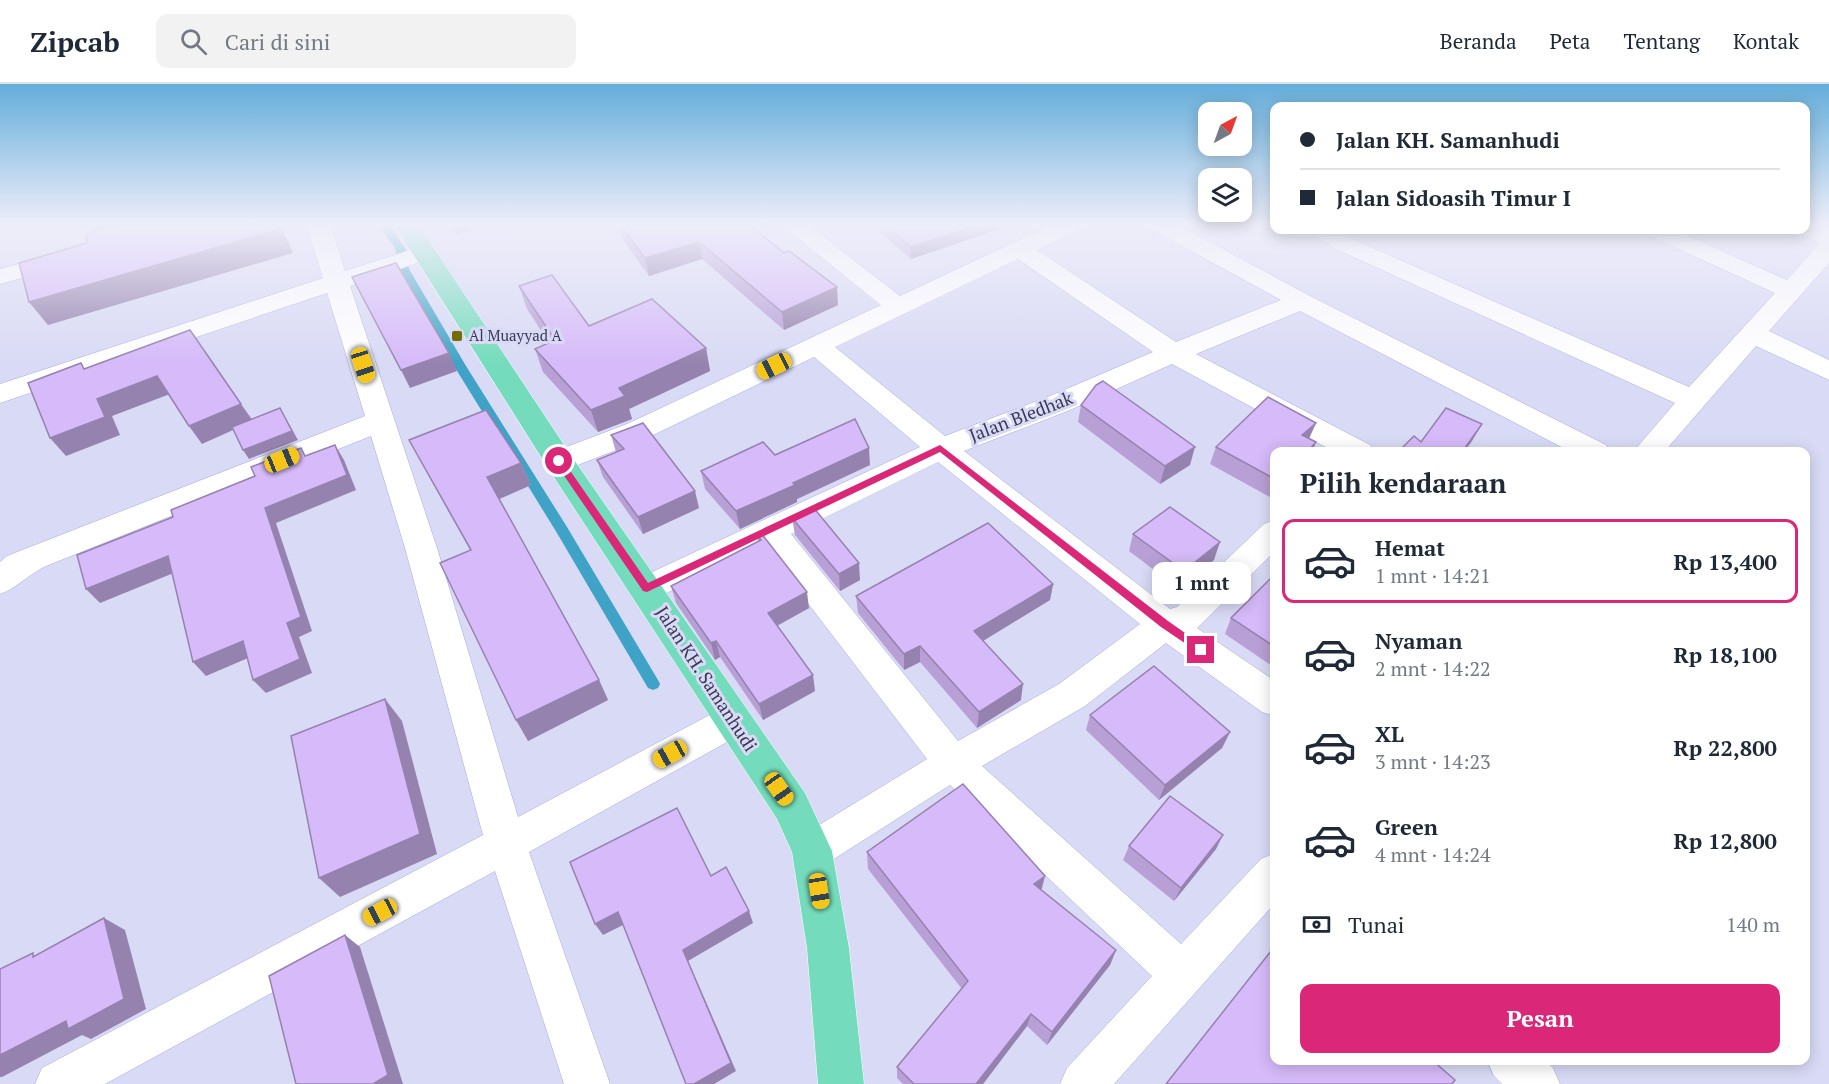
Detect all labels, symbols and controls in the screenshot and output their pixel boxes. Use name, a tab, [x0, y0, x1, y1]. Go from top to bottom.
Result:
search box	[156, 14, 576, 68]
text: Zipcab	[30, 23, 120, 60]
icon: search	[177, 25, 210, 58]
text: Cari di sini	[225, 27, 330, 56]
text: Beranda	[1440, 27, 1517, 55]
text: Peta	[1550, 27, 1590, 55]
text: Tentang	[1623, 27, 1700, 55]
text: Kontak	[1733, 27, 1799, 55]
north arrow	[1198, 102, 1252, 156]
map controls	[1198, 102, 1252, 222]
text: Jalan KH. Samanhudi	[1336, 125, 1560, 154]
button: layers	[1198, 168, 1252, 222]
text: Jalan Sidoasih Timur I	[1336, 183, 1571, 212]
place label: Al Muayyad A	[469, 325, 562, 345]
marker: Al Muayyad A	[450, 329, 464, 343]
car	[349, 345, 377, 385]
car	[754, 350, 794, 382]
street label: Jalan Bledhak	[965, 385, 1077, 447]
car	[262, 445, 302, 475]
route start	[545, 447, 572, 474]
text: Pilih kendaraan	[1300, 465, 1506, 501]
text: Hemat	[1375, 533, 1445, 562]
icon: car	[1303, 534, 1357, 588]
text: Rp 13,400	[1673, 547, 1777, 576]
text: 1 mnt · 14:21	[1375, 562, 1491, 589]
callout: 1 mnt	[1152, 563, 1250, 605]
text: 1 mnt	[1173, 569, 1230, 596]
street label: Jalan KH. Samanhudi	[651, 601, 763, 756]
text: Nyaman	[1375, 626, 1462, 655]
icon: car	[1303, 627, 1357, 681]
route end	[1187, 636, 1214, 663]
text: Rp 18,100	[1673, 640, 1777, 669]
text: 2 mnt · 14:22	[1375, 655, 1491, 682]
text: XL	[1375, 719, 1404, 748]
icon: car	[1303, 720, 1357, 774]
text: Rp 22,800	[1673, 733, 1777, 762]
car	[650, 737, 690, 771]
text: 3 mnt · 14:23	[1375, 748, 1491, 775]
car	[761, 769, 797, 809]
text: Green	[1375, 812, 1438, 841]
icon: car	[1303, 813, 1357, 867]
text: Rp 12,800	[1673, 826, 1777, 855]
text: 4 mnt · 14:24	[1375, 841, 1491, 868]
car	[807, 872, 831, 910]
car	[360, 896, 400, 928]
icon: cash	[1300, 908, 1333, 941]
text: Tunai	[1348, 910, 1404, 939]
text: 140 m	[1726, 911, 1780, 938]
button: Pesan	[1300, 984, 1780, 1053]

